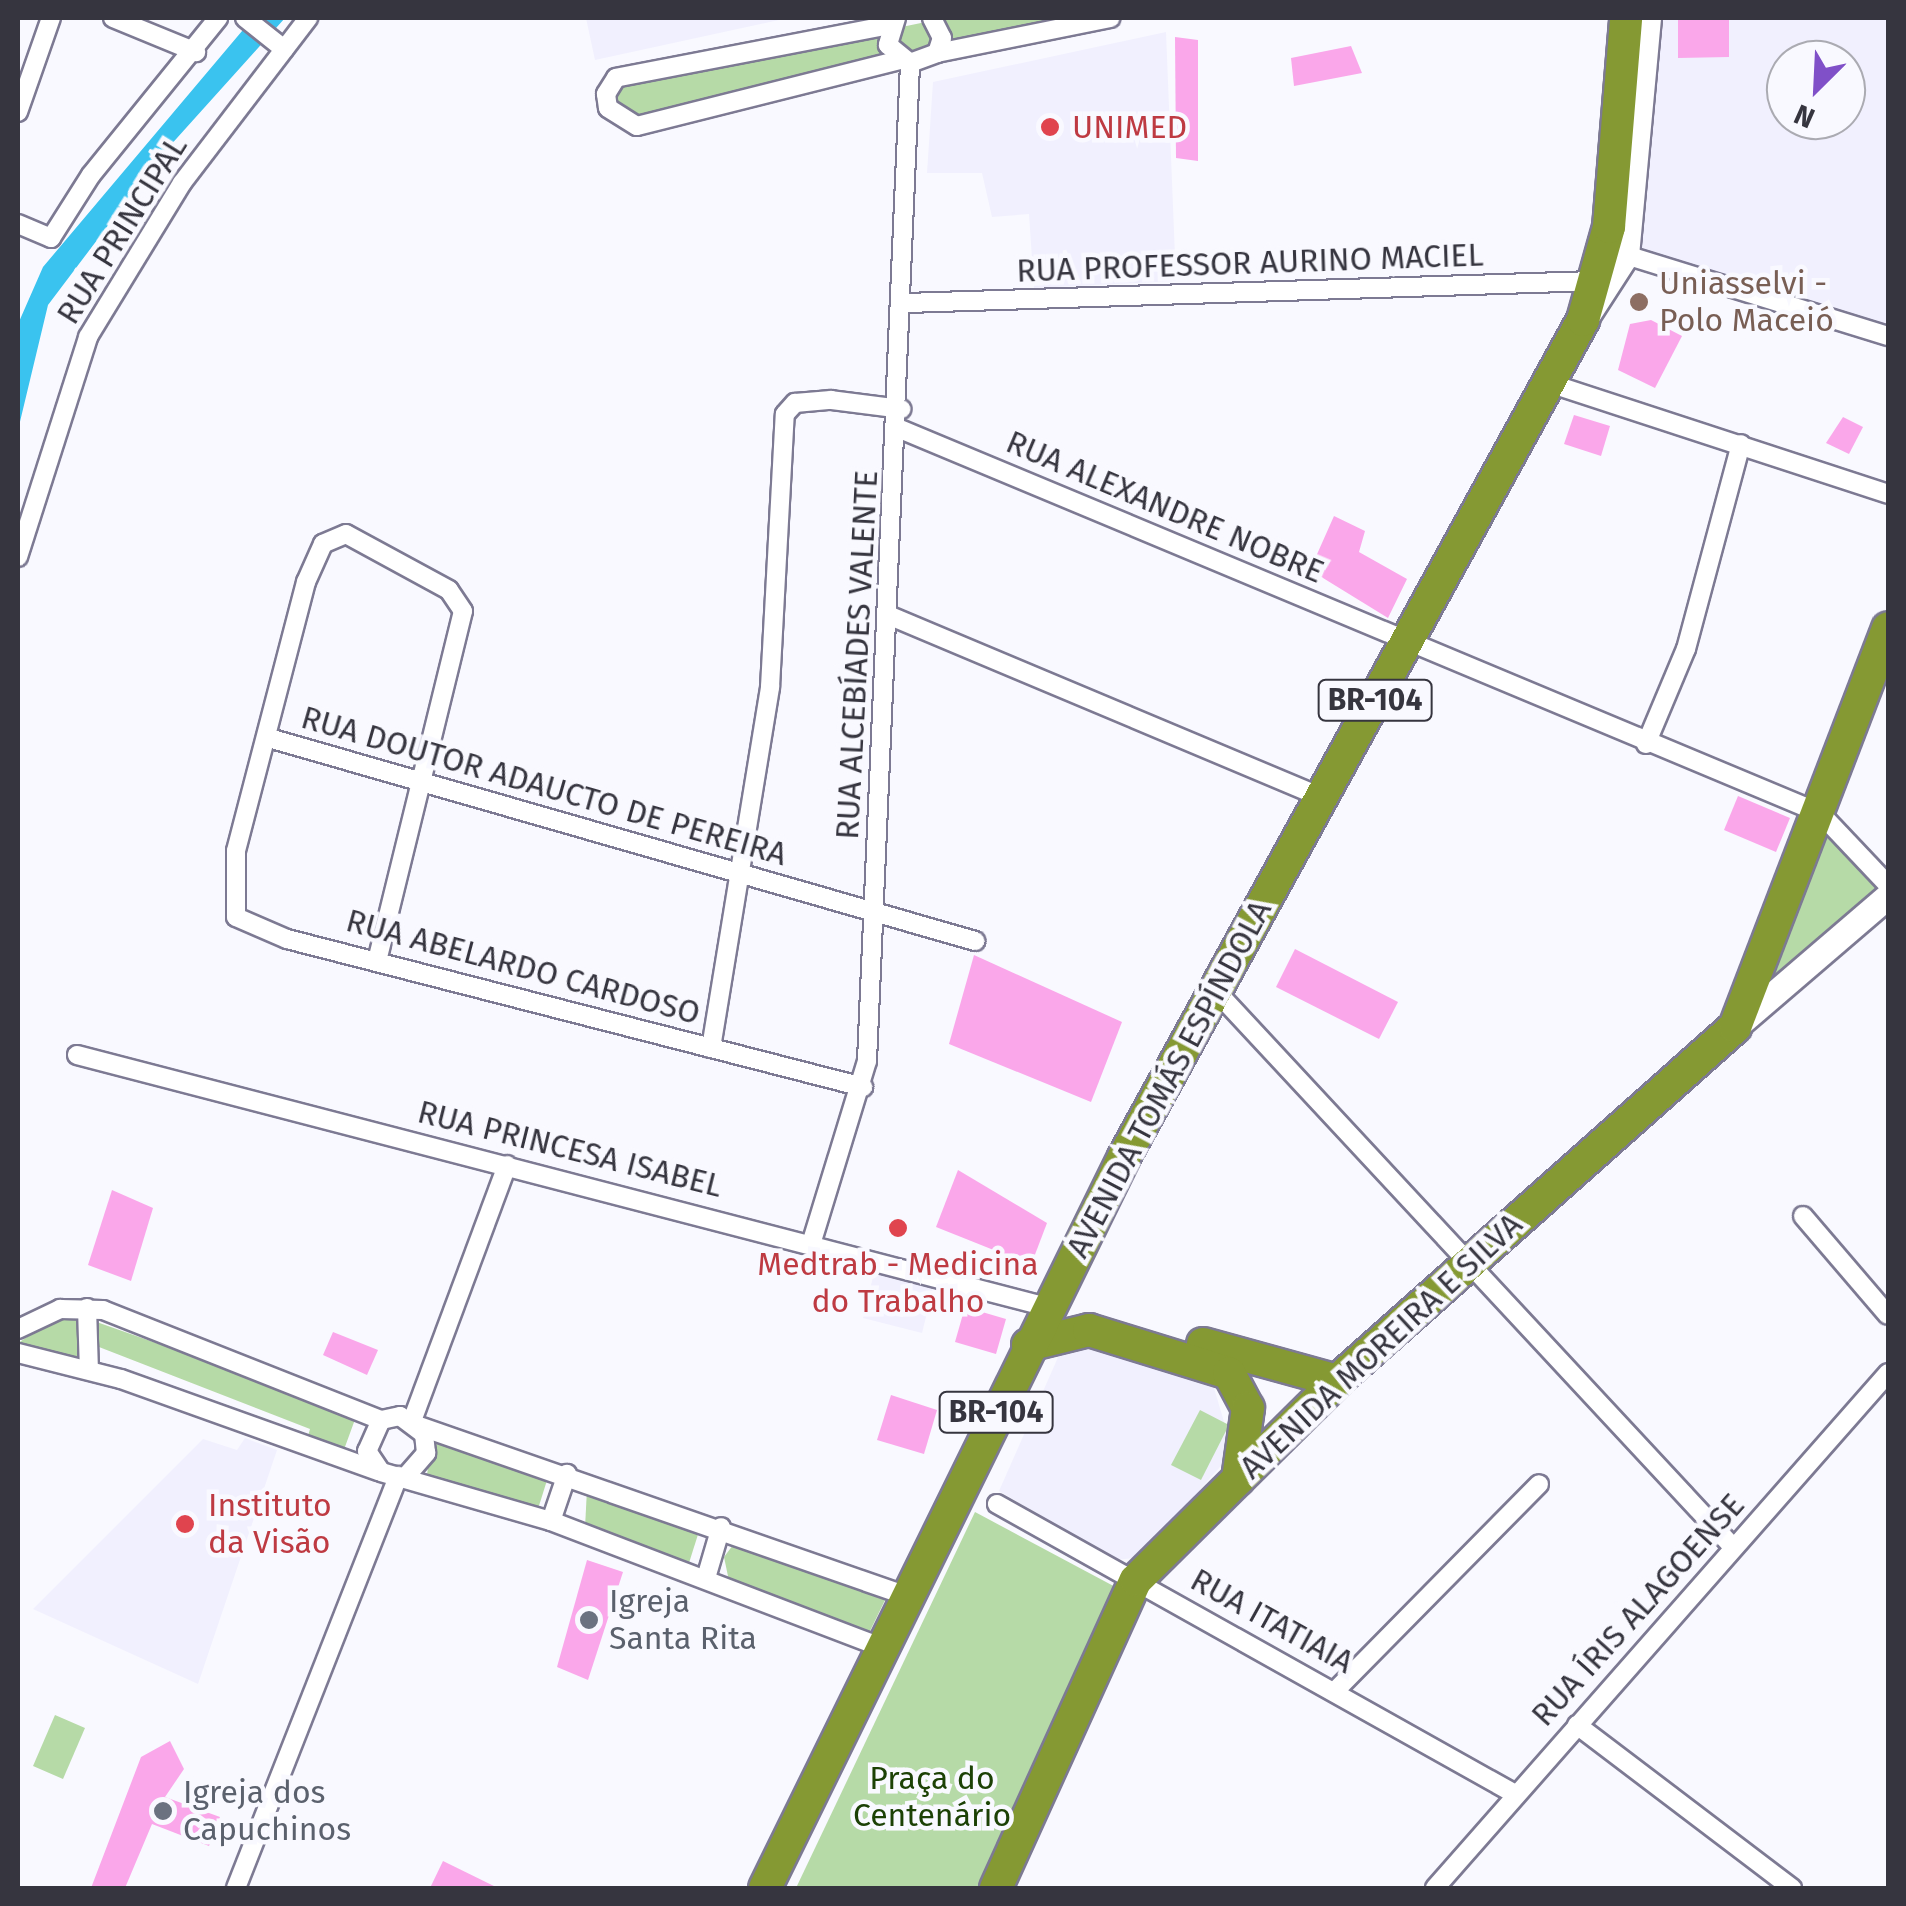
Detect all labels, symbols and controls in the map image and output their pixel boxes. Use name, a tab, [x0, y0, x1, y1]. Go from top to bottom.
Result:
north arrow	[1766, 40, 1866, 140]
text: N	[1789, 97, 1820, 135]
place label: UNIMED	[1072, 108, 1187, 146]
marker: UNIMED	[1037, 114, 1063, 140]
street label: RUA PRINCIPAL	[49, 129, 195, 331]
street label: RUA PROFESSOR AURINO MACIEL	[1016, 236, 1484, 290]
place label: Uniasselvi - Polo Maceió	[1659, 265, 1834, 340]
marker: Uniasselvi - Polo Maceió	[1628, 291, 1650, 313]
street label: RUA ALEXANDRE NOBRE	[1000, 423, 1330, 591]
street label: RUA ALCEBÍADES VALENTE	[828, 469, 886, 841]
road number: BR-104	[1318, 675, 1432, 725]
street label: RUA DOUTOR ADAUCTO DE PEREIRA	[297, 698, 791, 874]
street label: AVENIDA TOMÁS ESPÍNDOLA	[1058, 894, 1280, 1264]
street label: RUA ABELARDO CARDOSO	[342, 901, 704, 1033]
street label: RUA PRINCESA ISABEL	[414, 1093, 726, 1205]
street label: AVENIDA MOREIRA E SILVA	[1232, 1205, 1530, 1487]
marker: Medtrab - Medicina do Trabalho	[885, 1215, 911, 1241]
place label: Medtrab - Medicina do Trabalho	[757, 1246, 1039, 1321]
road number: BR-104	[938, 1387, 1054, 1437]
street label: RUA ÍRIS ALAGOENSE	[1524, 1486, 1752, 1734]
place label: Instituto da Visão	[208, 1487, 332, 1562]
marker: Instituto da Visão	[172, 1511, 198, 1537]
street label: RUA ITATIAIA	[1184, 1561, 1360, 1681]
place label: Igreja Santa Rita	[609, 1583, 757, 1658]
marker: Igreja Santa Rita	[578, 1609, 600, 1631]
park label: Praça do Centenário	[853, 1760, 1011, 1835]
place label: Igreja dos Capuchinos	[183, 1774, 351, 1849]
marker: Igreja dos Capuchinos	[152, 1800, 174, 1822]

